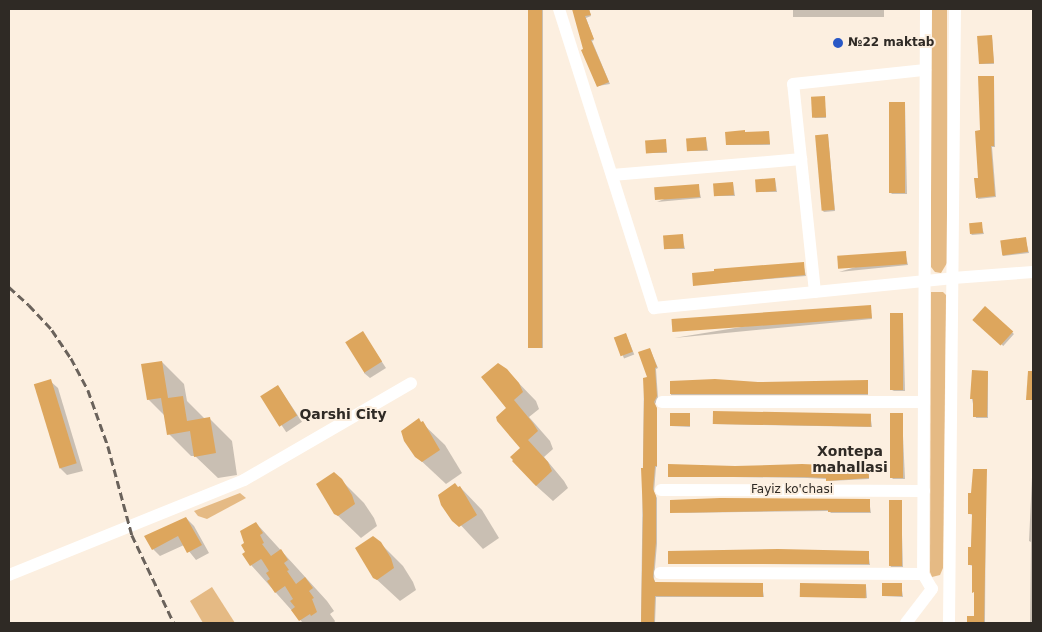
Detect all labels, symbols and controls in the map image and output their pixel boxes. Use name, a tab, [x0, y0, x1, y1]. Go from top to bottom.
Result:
place label: №22 maktab	[848, 36, 934, 50]
marker: №22 maktab	[832, 37, 844, 49]
district label: Qarshi City	[299, 406, 387, 422]
district label: Xontepa mahallasi	[812, 443, 888, 476]
street label: Fayiz ko'chasi	[751, 483, 833, 497]

